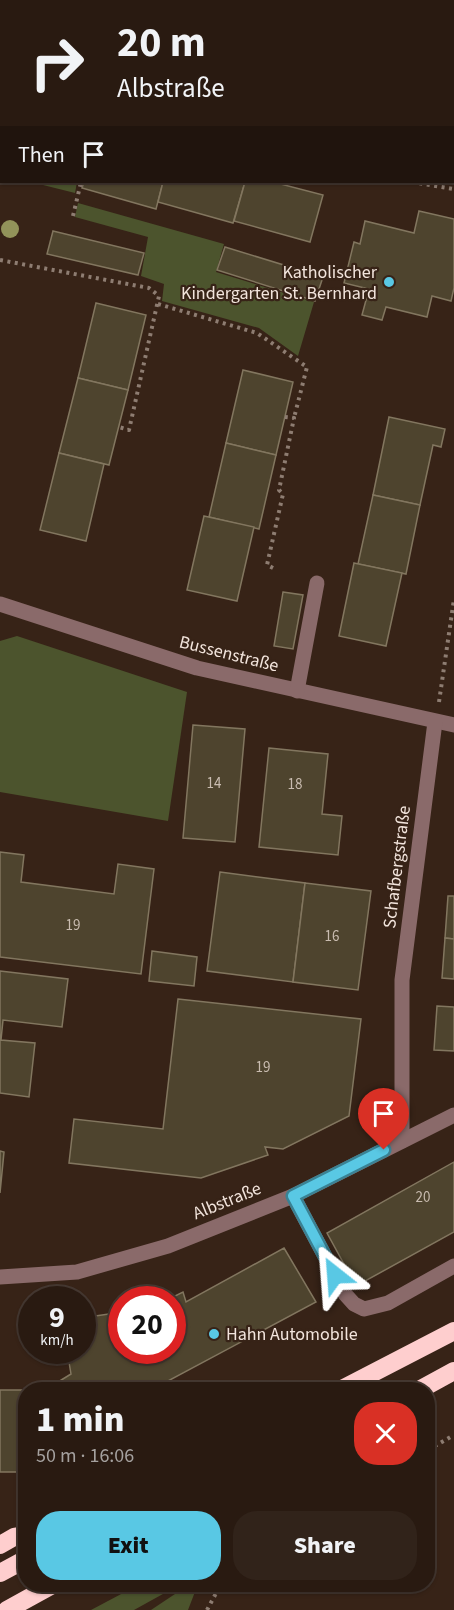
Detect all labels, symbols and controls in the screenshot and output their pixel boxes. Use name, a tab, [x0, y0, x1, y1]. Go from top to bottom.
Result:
text: 20 m	[117, 13, 206, 73]
icon: right	[18, 24, 96, 102]
text: Albstraße	[117, 69, 225, 108]
icon: arrive	[77, 138, 110, 171]
text: Then	[18, 139, 65, 171]
place label: Katholischer Kindergarten St. Bernhard	[181, 260, 378, 306]
marker: Katholischer Kindergarten St. Bernhard	[382, 275, 396, 289]
street label: Bussenstraße	[177, 630, 281, 678]
house number: 14	[207, 773, 222, 794]
house number: 18	[288, 774, 302, 795]
street label: Schafbergstraße	[377, 804, 417, 930]
house number: 19	[66, 915, 80, 936]
house number: 16	[325, 926, 339, 947]
house number: 19	[256, 1057, 270, 1078]
pin	[358, 1088, 409, 1150]
icon: arrive	[367, 1097, 400, 1130]
street label: Albstraße	[189, 1176, 265, 1226]
house number: 20	[416, 1187, 430, 1208]
position arrow	[303, 1243, 367, 1307]
speed limit sign: 20	[108, 1286, 186, 1364]
text: 9	[49, 1296, 65, 1339]
place label: Hahn Automobile	[226, 1322, 358, 1347]
marker: Hahn Automobile	[207, 1327, 221, 1341]
text: km/h	[40, 1330, 74, 1351]
text: 1 min	[36, 1394, 124, 1445]
button: close	[354, 1402, 417, 1465]
text: 50 m · 16:06	[36, 1442, 134, 1470]
button: Exit	[36, 1511, 221, 1580]
button: Share	[233, 1511, 417, 1580]

